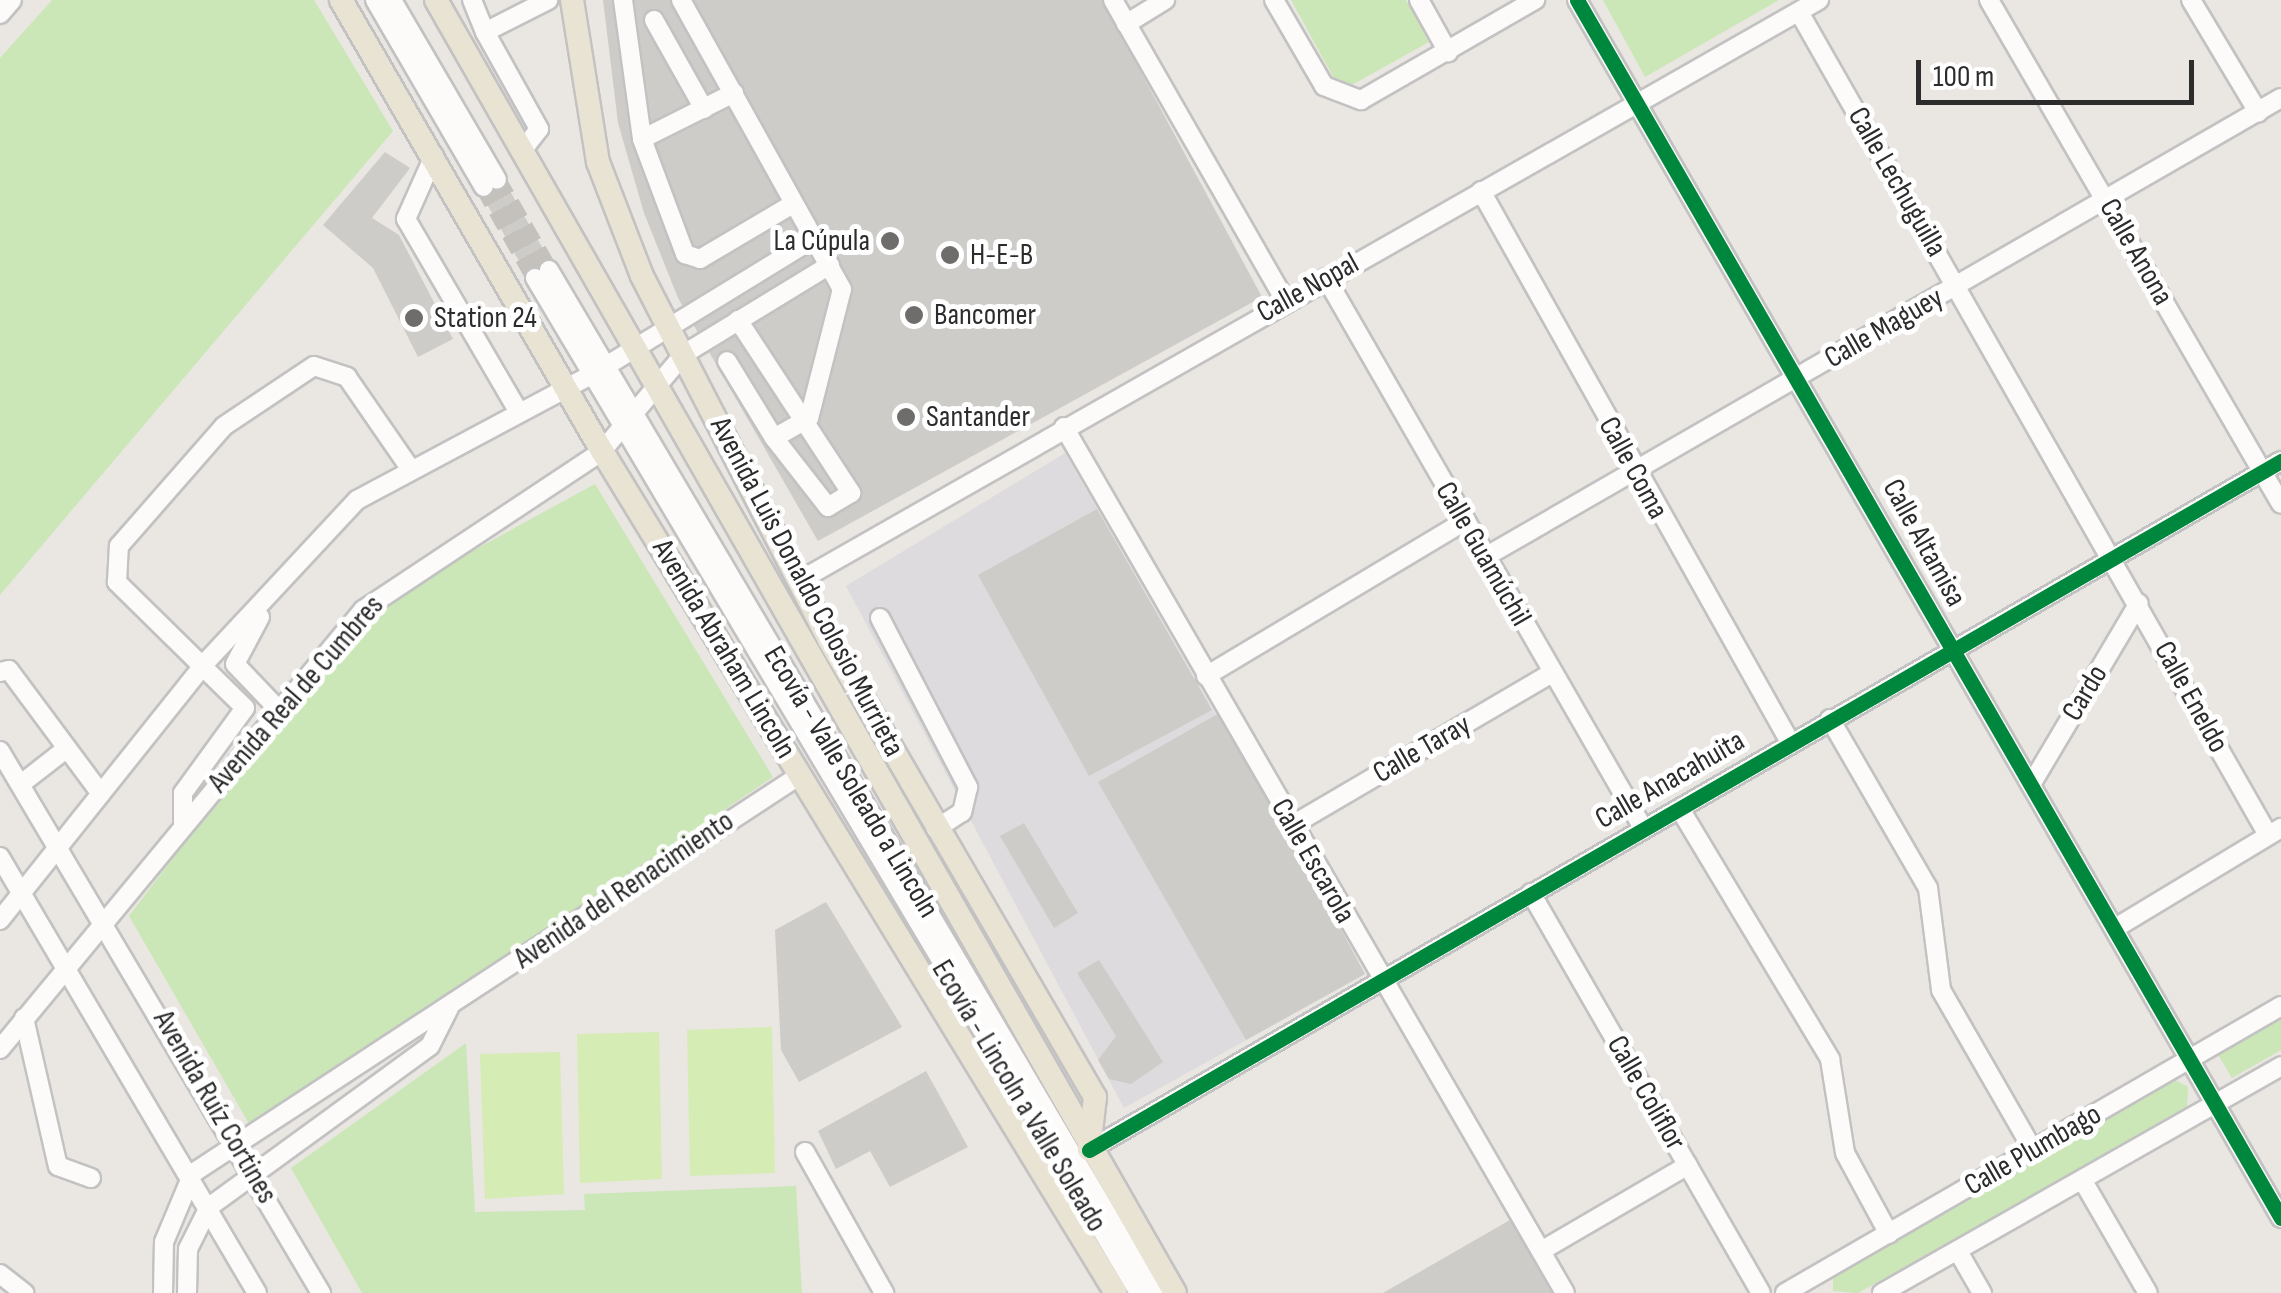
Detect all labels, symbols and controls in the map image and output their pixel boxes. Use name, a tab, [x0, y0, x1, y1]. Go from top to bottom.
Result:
scale bar	[1921, 40, 2198, 102]
text: 100 m	[1933, 59, 1994, 95]
street label: Calle Lechuguilla	[1840, 101, 1954, 263]
street label: Calle Anona	[2091, 192, 2181, 312]
place label: La Cúpula	[774, 223, 870, 259]
marker: La Cúpula	[879, 230, 901, 252]
place label: H-E-B	[970, 237, 1033, 273]
marker: H-E-B	[939, 244, 961, 266]
street label: Calle Nopal	[1251, 245, 1365, 331]
street label: Calle Maguey	[1818, 280, 1950, 376]
place label: Bancomer	[934, 297, 1036, 333]
place label: Station 24	[434, 300, 537, 336]
marker: Bancomer	[903, 304, 925, 326]
marker: Station 24	[403, 307, 425, 329]
place label: Santander	[926, 399, 1030, 435]
marker: Santander	[895, 406, 917, 428]
street label: Avenida Luis Donaldo Colosio Murrieta	[702, 411, 912, 763]
street label: Calle Coma	[1590, 411, 1676, 525]
street label: Calle Altamisa	[1874, 473, 1974, 613]
street label: Calle Guamúchil	[1427, 476, 1539, 632]
street label: Avenida Abraham Lincoln	[644, 533, 804, 765]
street label: Avenida Real de Cumbres	[201, 588, 391, 800]
street label: Calle Eneldo	[2146, 635, 2236, 759]
street label: Ecovía - Valle Soleado a Lincoln	[756, 640, 946, 924]
street label: Cardo	[2054, 659, 2116, 727]
street label: Calle Taray	[1367, 707, 1477, 791]
street label: Calle Anacahuita	[1589, 723, 1751, 837]
street label: Calle Escarola	[1263, 792, 1363, 930]
street label: Avenida del Renacimiento	[507, 803, 741, 977]
street label: Ecovía - Lincoln a Valle Soleado	[924, 954, 1114, 1238]
street label: Avenida Ruíz Cortines	[145, 1004, 285, 1210]
street label: Calle Coliflor	[1599, 1029, 1693, 1157]
street label: Calle Plumbago	[1958, 1096, 2108, 1204]

